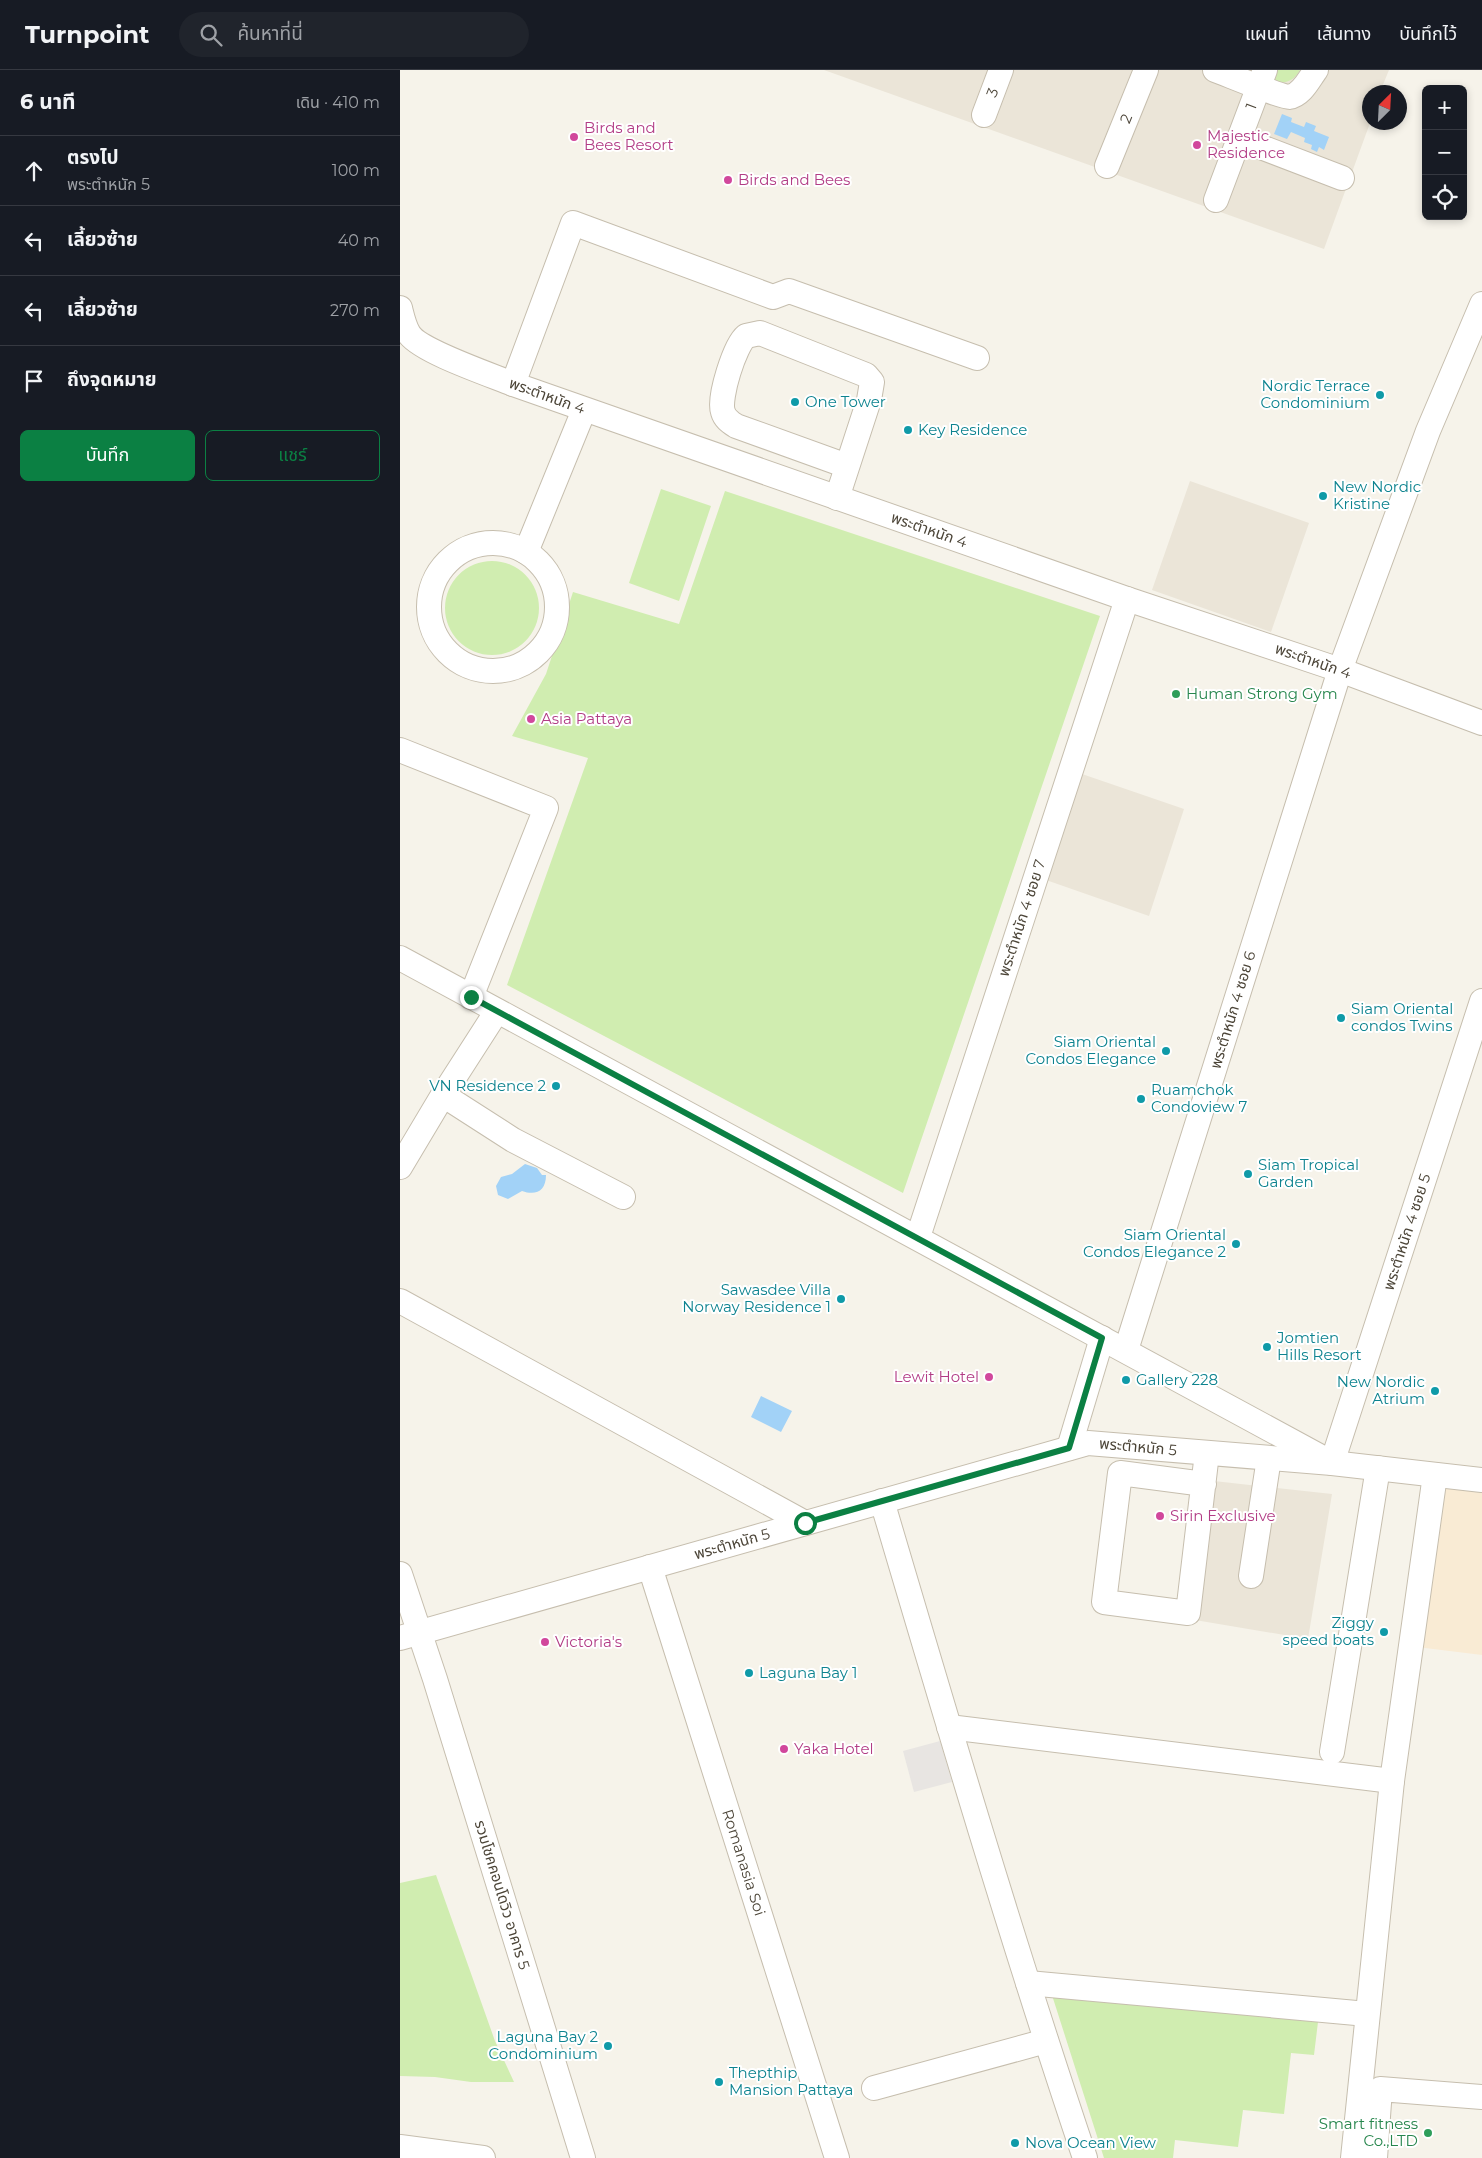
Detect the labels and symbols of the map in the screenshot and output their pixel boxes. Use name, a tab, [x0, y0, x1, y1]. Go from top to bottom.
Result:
street label: 3	[982, 85, 1002, 100]
north arrow	[1362, 85, 1407, 130]
street label: 1	[1241, 100, 1261, 112]
street label: 2	[1115, 111, 1136, 126]
place label: Birds and Bees Resort	[584, 118, 674, 154]
place label: Majestic Residence	[1207, 126, 1285, 162]
marker: Birds and Bees Resort	[568, 131, 580, 143]
marker: Majestic Residence	[1191, 139, 1203, 151]
place label: Birds and Bees	[738, 170, 850, 189]
marker: Birds and Bees	[722, 174, 734, 186]
street label: พระตำหนัก 4	[507, 373, 588, 418]
place label: Nordic Terrace Condominium	[1260, 376, 1370, 412]
marker: Nordic Terrace Condominium	[1374, 389, 1386, 401]
place label: One Tower	[805, 392, 886, 411]
marker: One Tower	[789, 396, 801, 408]
place label: Key Residence	[918, 420, 1027, 439]
marker: Key Residence	[902, 424, 914, 436]
place label: New Nordic Kristine	[1333, 477, 1421, 513]
marker: New Nordic Kristine	[1317, 490, 1329, 502]
street label: พระตำหนัก 4	[889, 508, 970, 551]
street label: พระตำหนัก 4	[1273, 639, 1354, 682]
place label: Human Strong Gym	[1186, 684, 1338, 703]
marker: Human Strong Gym	[1170, 688, 1182, 700]
place label: Asia Pattaya	[541, 709, 632, 728]
marker: Asia Pattaya	[525, 713, 537, 725]
street label: พระตำหนัก 4 ซอย 7	[994, 857, 1049, 979]
street label: พระตำหนัก 4 ซอย 6	[1206, 949, 1259, 1071]
route end	[460, 986, 483, 1009]
place label: Siam Oriental condos Twins	[1351, 999, 1453, 1035]
marker: Siam Oriental condos Twins	[1335, 1012, 1347, 1024]
place label: Siam Oriental Condos Elegance	[1026, 1032, 1156, 1068]
marker: Siam Oriental Condos Elegance	[1160, 1045, 1172, 1057]
place label: VN Residence 2	[429, 1076, 546, 1095]
marker: VN Residence 2	[550, 1080, 562, 1092]
place label: Ruamchok Condoview 7	[1151, 1080, 1247, 1116]
marker: Ruamchok Condoview 7	[1135, 1093, 1147, 1105]
place label: Siam Tropical Garden	[1258, 1155, 1359, 1191]
marker: Siam Tropical Garden	[1242, 1168, 1254, 1180]
street label: พระตำหนัก 4 ซอย 5	[1379, 1171, 1434, 1293]
place label: Siam Oriental Condos Elegance 2	[1083, 1225, 1226, 1261]
marker: Siam Oriental Condos Elegance 2	[1230, 1238, 1242, 1250]
place label: Sawasdee Villa Norway Residence 1	[682, 1280, 831, 1316]
marker: Sawasdee Villa Norway Residence 1	[835, 1293, 847, 1305]
place label: Jomtien Hills Resort	[1276, 1328, 1362, 1364]
marker: Jomtien Hills Resort	[1261, 1341, 1273, 1353]
place label: Lewit Hotel	[894, 1367, 979, 1386]
place label: Gallery 228	[1136, 1370, 1218, 1389]
marker: Lewit Hotel	[983, 1371, 995, 1383]
place label: New Nordic Atrium	[1337, 1372, 1425, 1408]
marker: Gallery 228	[1120, 1374, 1132, 1386]
marker: New Nordic Atrium	[1429, 1385, 1441, 1397]
street label: พระตำหนัก 5	[1098, 1434, 1178, 1459]
place label: Sirin Exclusive	[1170, 1506, 1276, 1525]
marker: Sirin Exclusive	[1154, 1510, 1166, 1522]
route start	[794, 1512, 817, 1535]
street label: พระตำหนัก 5	[692, 1524, 772, 1563]
place label: Ziggy speed boats	[1283, 1613, 1375, 1649]
marker: Ziggy speed boats	[1378, 1626, 1390, 1638]
place label: Victoria's	[555, 1632, 622, 1651]
marker: Victoria's	[539, 1636, 551, 1648]
place label: Laguna Bay 1	[759, 1663, 857, 1682]
marker: Laguna Bay 1	[743, 1667, 755, 1679]
place label: Yaka Hotel	[794, 1739, 874, 1758]
marker: Yaka Hotel	[778, 1743, 790, 1755]
street label: Romanasia Soi	[718, 1807, 770, 1918]
street label: รวมโชคคอนโดวิว อาคาร 5	[471, 1818, 534, 1972]
place label: Laguna Bay 2 Condominium	[488, 2027, 598, 2063]
marker: Laguna Bay 2 Condominium	[602, 2040, 614, 2052]
place label: Thepthip Mansion Pattaya	[729, 2063, 853, 2099]
marker: Thepthip Mansion Pattaya	[713, 2076, 725, 2088]
place label: Smart fitness Co.,LTD	[1319, 2114, 1418, 2150]
marker: Smart fitness Co.,LTD	[1422, 2127, 1434, 2139]
place label: Nova Ocean View	[1025, 2133, 1157, 2152]
marker: Nova Ocean View	[1009, 2137, 1021, 2149]

